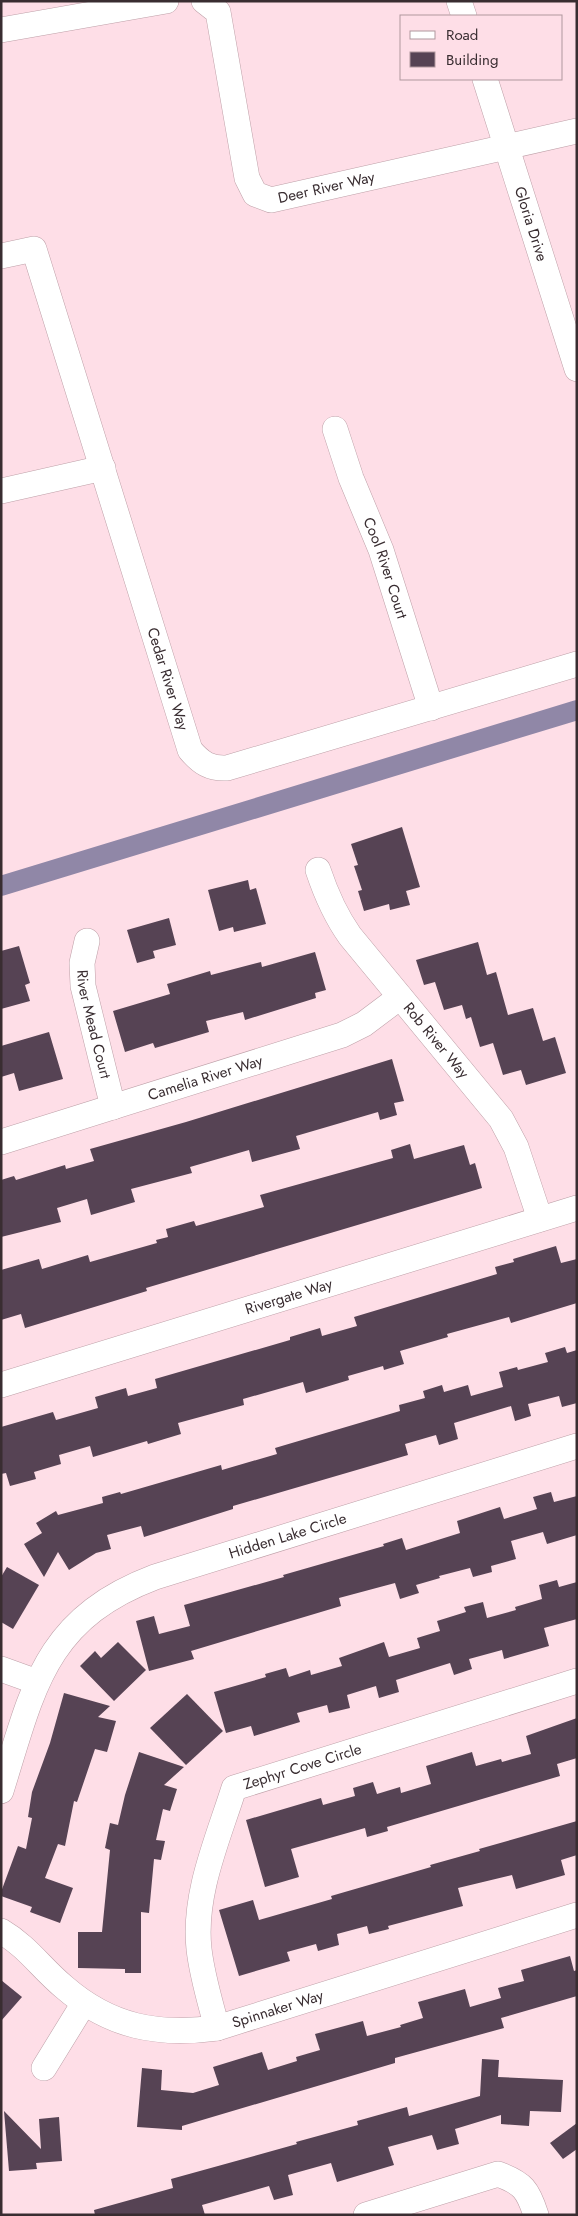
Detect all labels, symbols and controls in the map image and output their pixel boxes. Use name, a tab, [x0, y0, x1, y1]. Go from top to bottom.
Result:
legend	[400, 15, 563, 80]
text: Road	[446, 24, 478, 46]
text: Building	[446, 49, 498, 71]
street label: Deer River Way	[276, 166, 377, 209]
street label: Gloria Drive	[509, 184, 553, 264]
street label: Cool River Court	[358, 514, 413, 622]
street label: Cedar River Way	[142, 625, 194, 733]
street label: River Mead Court	[71, 969, 117, 1081]
street label: Rob River Way	[398, 998, 474, 1084]
street label: Camelia River Way	[145, 1049, 266, 1106]
street label: Rivergate Way	[242, 1273, 335, 1320]
street label: Hidden Lake Circle	[226, 1507, 349, 1564]
street label: Zephyr Cove Circle	[241, 1738, 365, 1795]
street label: Spinnaker Way	[229, 1984, 326, 2034]

